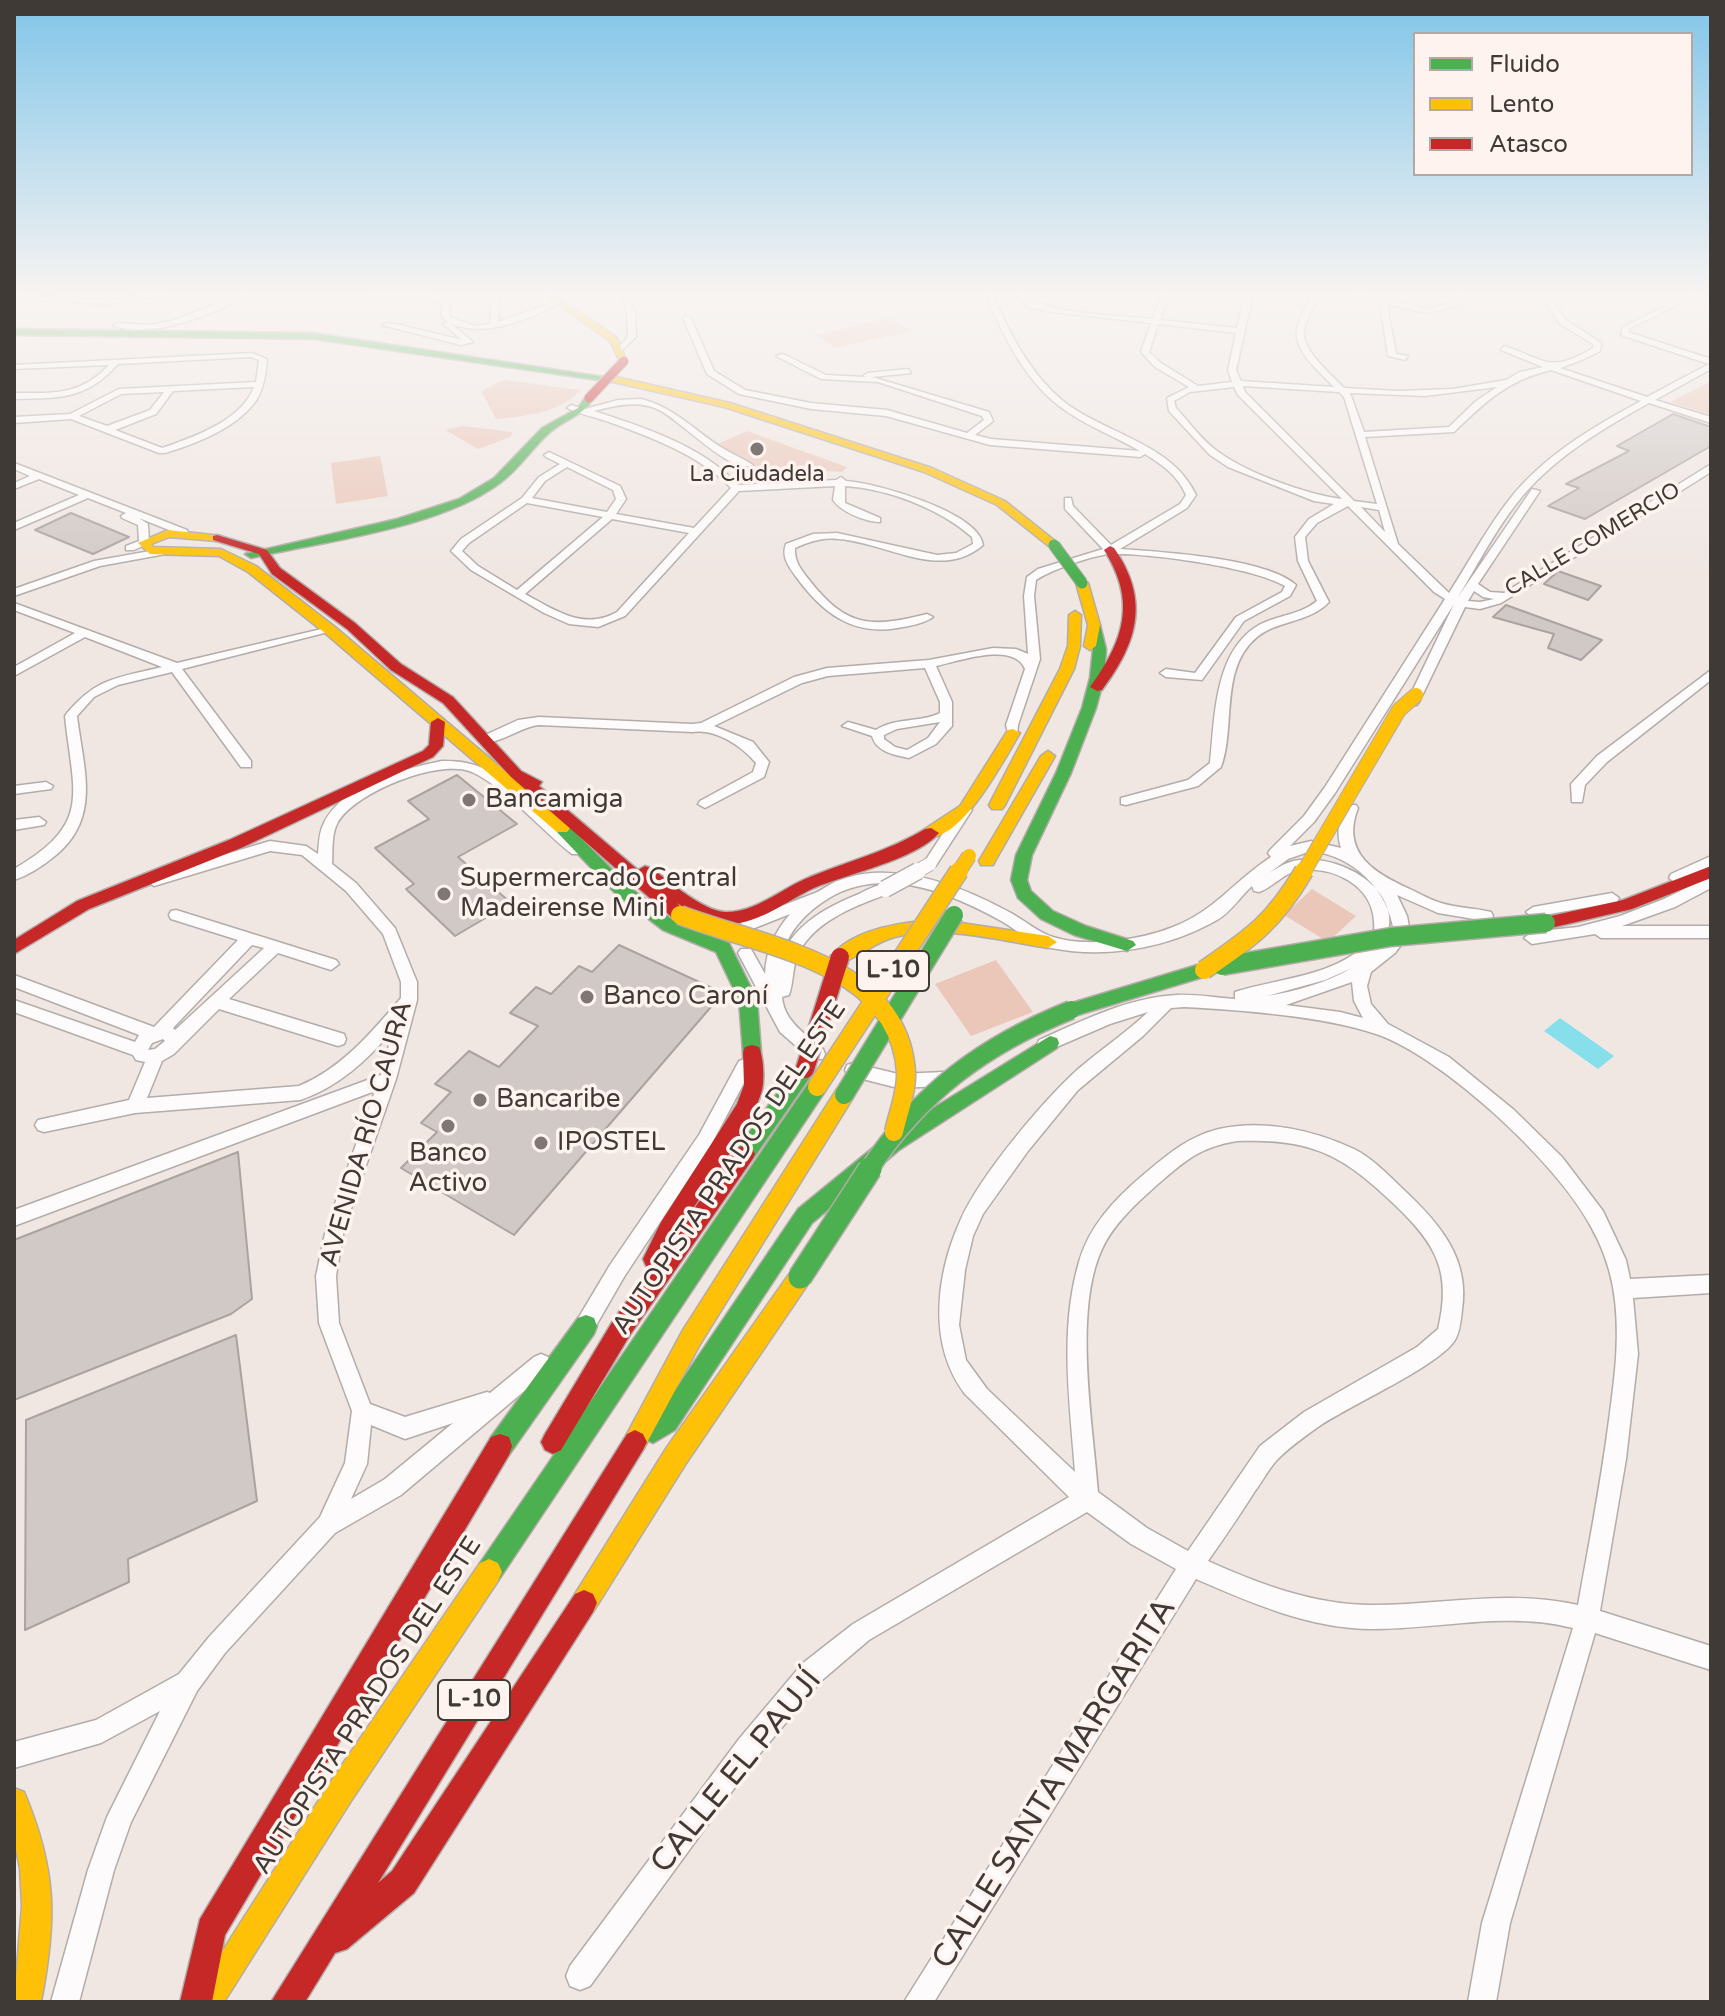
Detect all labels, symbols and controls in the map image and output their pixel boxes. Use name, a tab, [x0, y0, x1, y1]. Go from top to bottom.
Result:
legend	[1413, 32, 1693, 176]
text: Fluido	[1489, 50, 1560, 79]
text: Lento	[1489, 90, 1554, 119]
text: Atasco	[1489, 130, 1568, 159]
marker: La Ciudadela	[748, 440, 766, 458]
place label: La Ciudadela	[689, 462, 825, 488]
street label: CALLE COMERCIO	[1501, 477, 1685, 603]
place label: Bancamiga	[485, 784, 623, 816]
marker: Bancamiga	[460, 791, 478, 809]
place label: Supermercado Central Madeirense Mini	[460, 863, 737, 924]
marker: Supermercado Central Madeirense Mini	[435, 885, 453, 903]
road number: L-10	[857, 951, 929, 991]
place label: Banco Caroní	[603, 981, 768, 1013]
marker: Banco Caroní	[578, 988, 596, 1006]
street label: AUTOPISTA PRADOS DEL ESTE	[606, 995, 854, 1341]
street label: AVENIDA RÍO CAURA	[314, 998, 420, 1270]
place label: Bancaribe	[496, 1084, 620, 1116]
marker: Bancaribe	[471, 1091, 489, 1109]
marker: Banco Activo	[439, 1117, 457, 1135]
place label: IPOSTEL	[557, 1127, 665, 1159]
marker: IPOSTEL	[532, 1134, 550, 1152]
place label: Banco Activo	[409, 1138, 487, 1200]
street label: AUTOPISTA PRADOS DEL ESTE	[247, 1531, 489, 1881]
street label: CALLE SANTA MARGARITA	[925, 1592, 1185, 1976]
street label: CALLE EL PAUJÍ	[643, 1663, 831, 1881]
road number: L-10	[438, 1680, 510, 1720]

